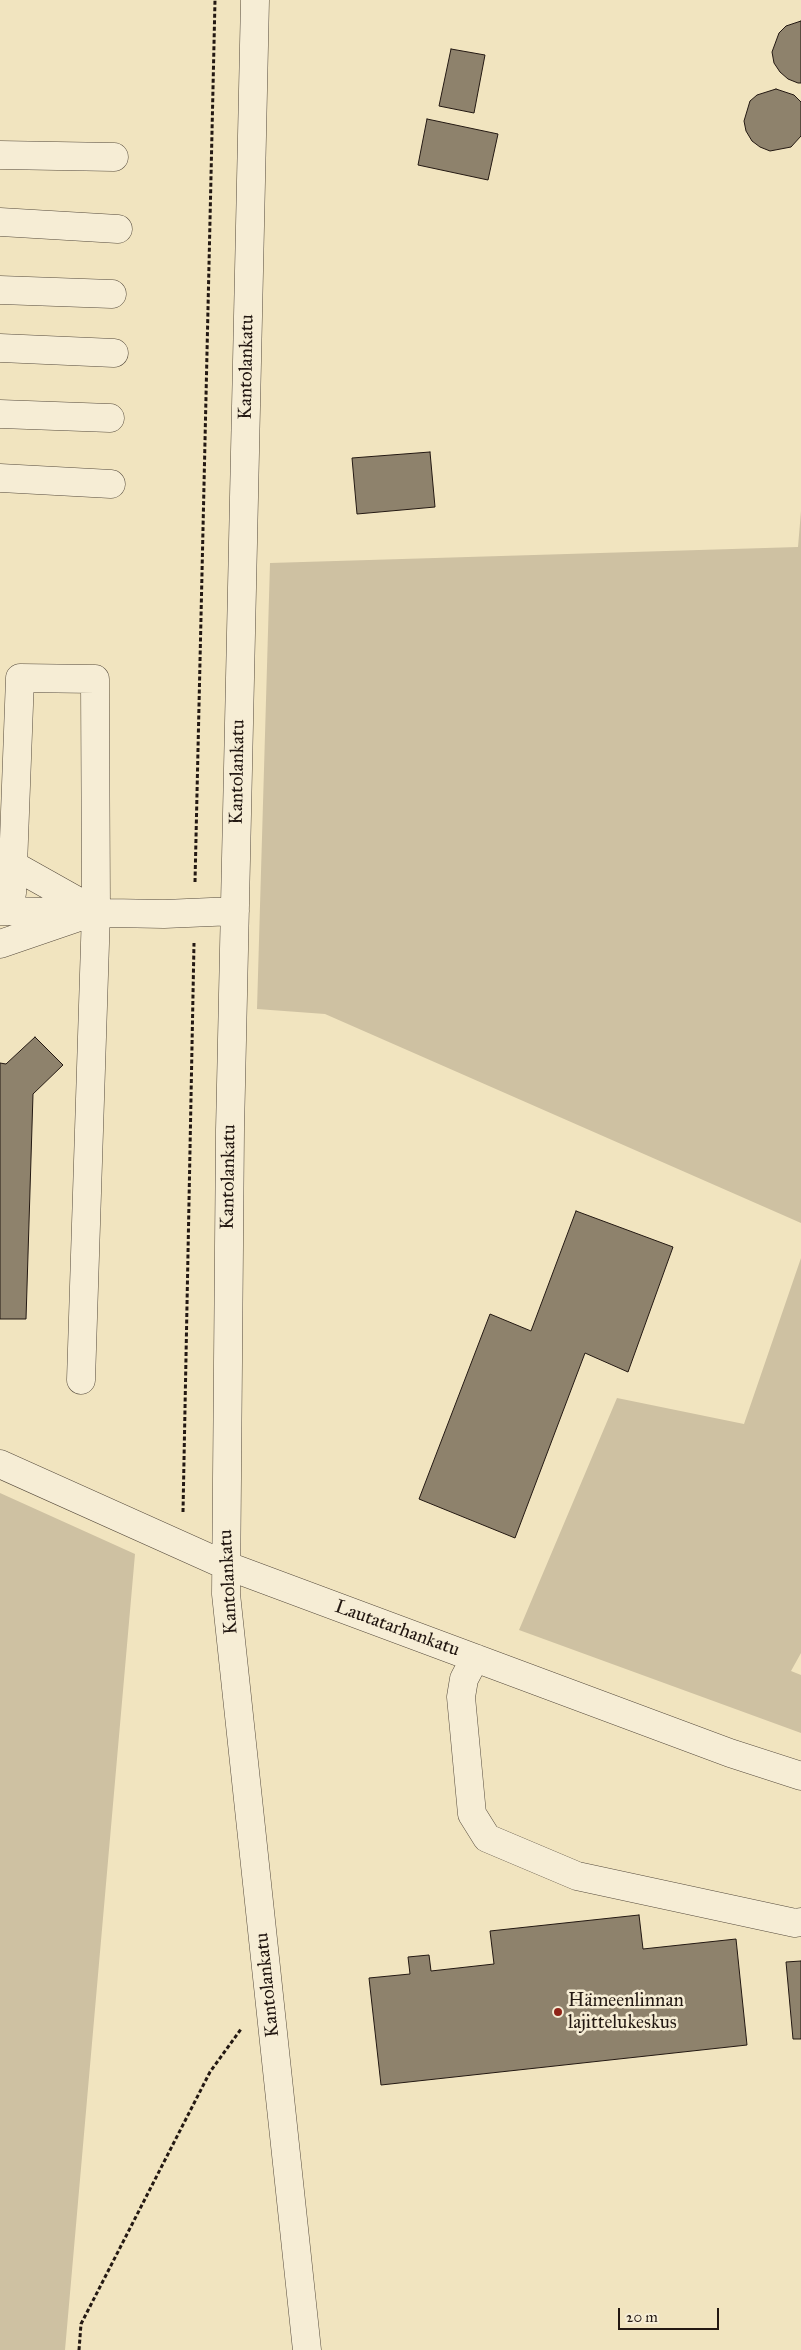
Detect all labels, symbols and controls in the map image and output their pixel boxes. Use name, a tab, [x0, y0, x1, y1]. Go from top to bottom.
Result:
street label: Kantolankatu	[235, 314, 259, 420]
street label: Kantolankatu	[226, 719, 250, 825]
street label: Kantolankatu	[217, 1124, 241, 1230]
street label: Kantolankatu	[215, 1529, 243, 1635]
street label: Lautatarhankatu	[331, 1596, 463, 1662]
street label: Kantolankatu	[251, 1931, 285, 2039]
place label: Hämeenlinnan lajittelukeskus	[568, 1990, 684, 2034]
marker: Hämeenlinnan lajittelukeskus	[552, 2006, 564, 2018]
scale bar	[621, 2298, 722, 2330]
text: 20 m	[626, 2308, 658, 2326]

